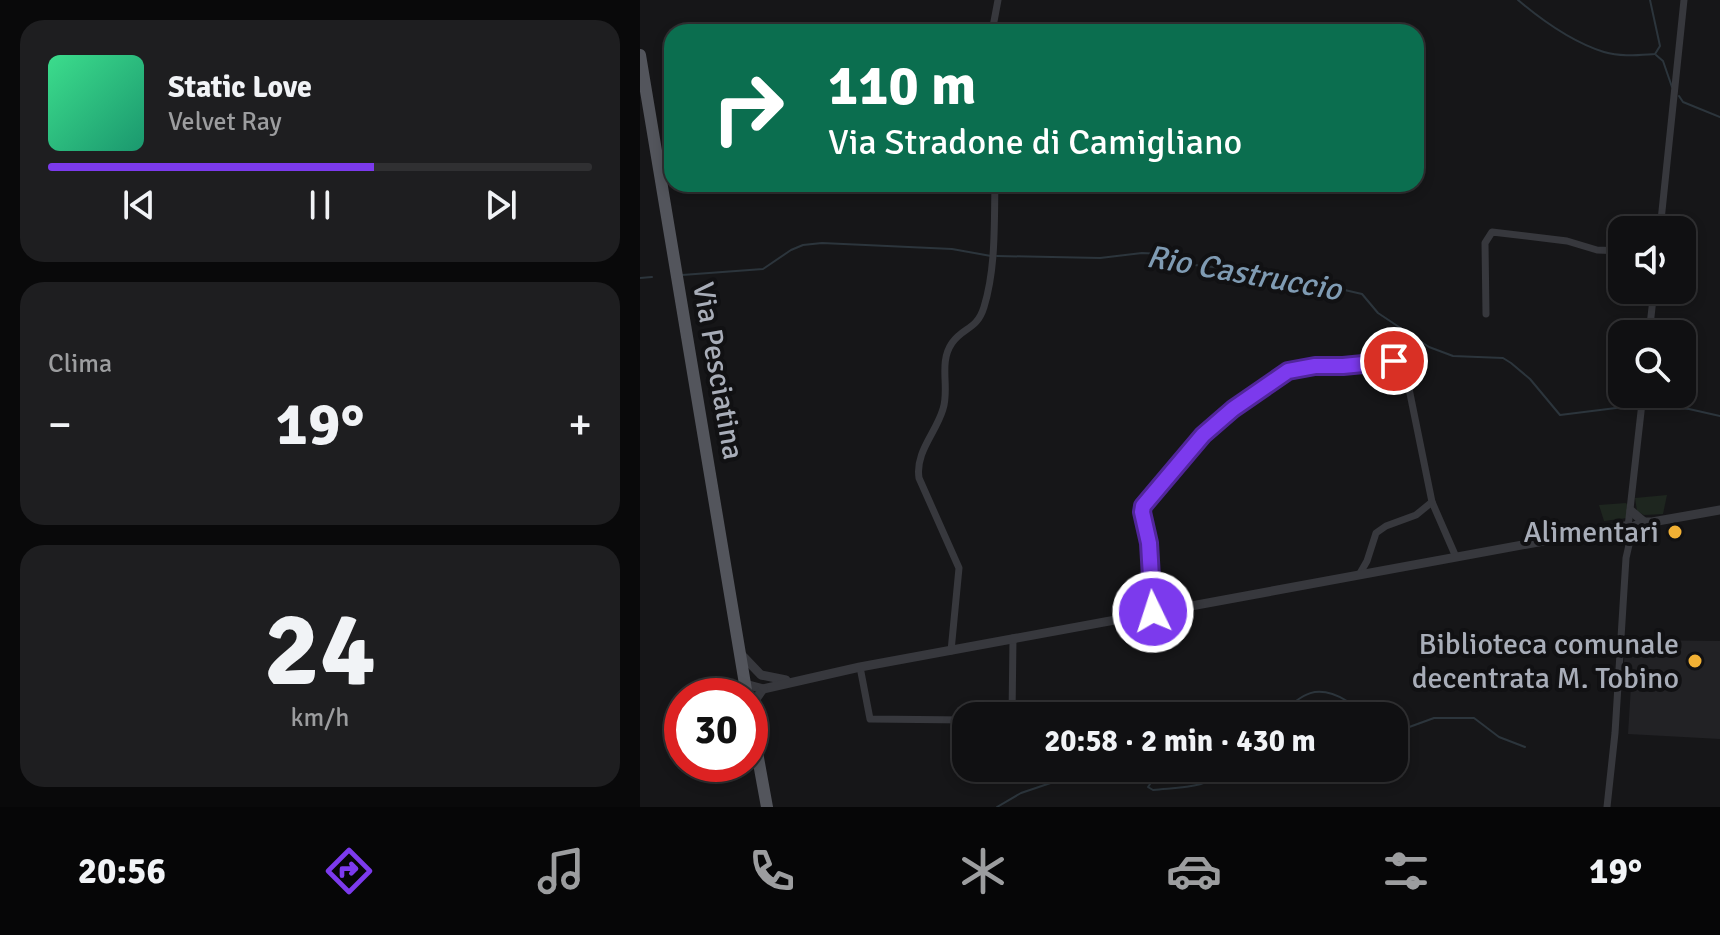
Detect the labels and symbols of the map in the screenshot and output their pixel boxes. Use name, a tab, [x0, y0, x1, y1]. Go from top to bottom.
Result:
water label: Rio Castruccio	[1144, 237, 1346, 310]
street label: Via Pesciatina	[684, 279, 752, 463]
pin	[1360, 327, 1428, 395]
place label: Alimentari	[1523, 514, 1659, 551]
marker: Alimentari	[1666, 523, 1684, 541]
position arrow	[1111, 570, 1195, 654]
place label: Biblioteca comunale decentrata M. Tobino	[1412, 626, 1679, 697]
marker: Biblioteca comunale decentrata M. Tobino	[1686, 652, 1704, 670]
speed limit sign: 30	[664, 678, 768, 782]

